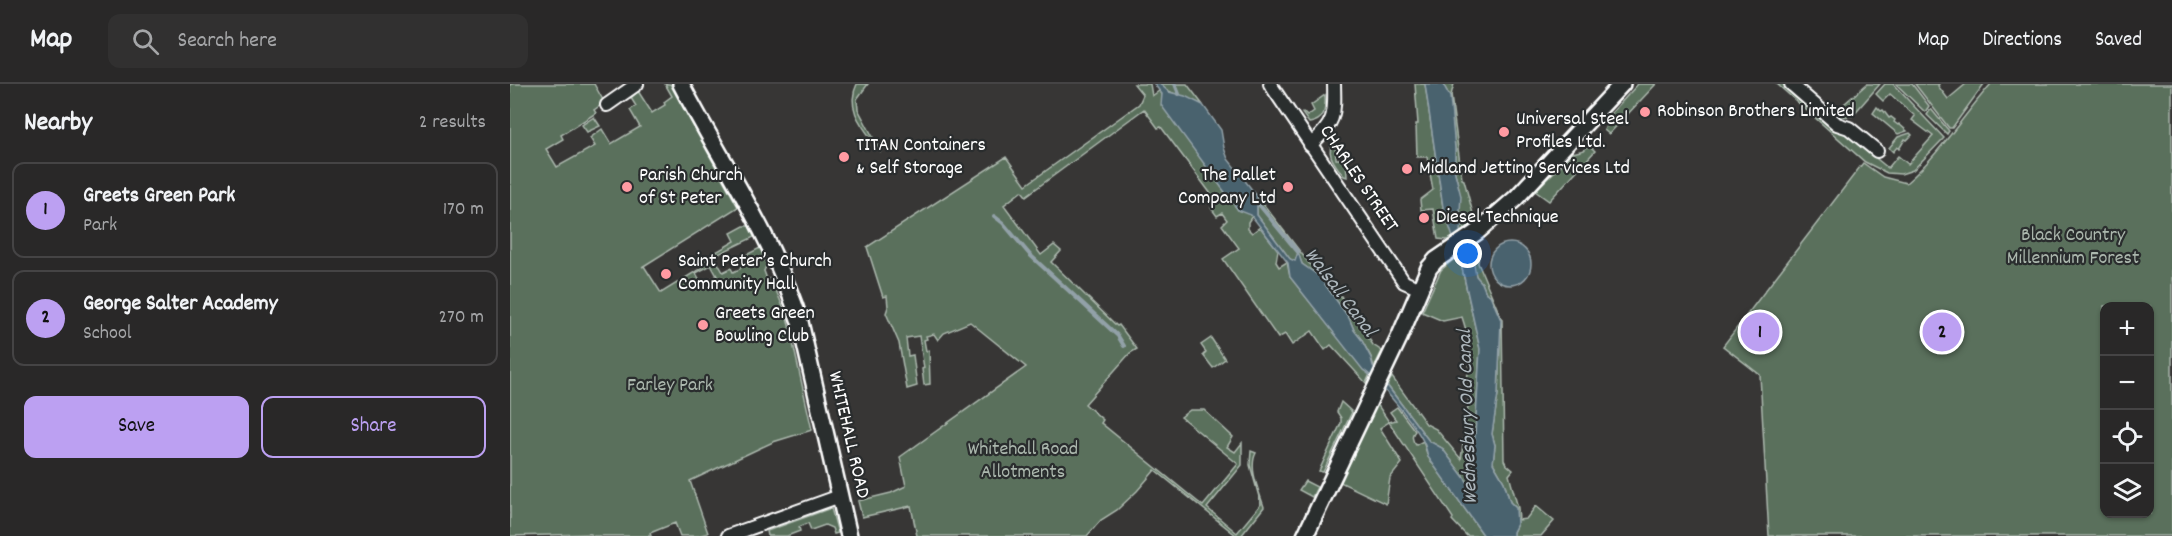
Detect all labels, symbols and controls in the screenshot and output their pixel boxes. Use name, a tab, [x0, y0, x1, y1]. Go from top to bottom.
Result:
search box	[108, 14, 528, 68]
text: Map	[30, 21, 72, 61]
icon: search	[129, 25, 162, 58]
text: Search here	[177, 26, 277, 57]
text: Map	[1918, 26, 1949, 56]
text: Directions	[1982, 26, 2062, 56]
text: Saved	[2095, 26, 2142, 56]
place label: Robinson Brothers Limited	[1657, 98, 1855, 126]
text: Nearby	[24, 105, 92, 142]
marker: Robinson Brothers Limited	[1638, 105, 1652, 119]
place label: Universal Steel Profiles Ltd.	[1516, 106, 1629, 157]
text: 2 results	[419, 109, 486, 137]
street label: CHARLES STREET	[1312, 120, 1404, 238]
marker: Universal Steel Profiles Ltd.	[1497, 125, 1511, 139]
place label: TITAN Containers & Self Storage	[856, 132, 986, 183]
marker: TITAN Containers & Self Storage	[837, 150, 851, 164]
place label: Midland Jetting Services Ltd	[1419, 155, 1630, 183]
place label: Parish Church of St Peter	[639, 162, 743, 213]
place label: The Pallet Company Ltd	[1178, 162, 1276, 213]
marker: Midland Jetting Services Ltd	[1400, 162, 1414, 176]
marker: Parish Church of St Peter	[620, 180, 634, 194]
marker: The Pallet Company Ltd	[1281, 180, 1295, 194]
text: Greets Green Park	[83, 181, 235, 212]
text: 1	[43, 196, 48, 224]
text: 170 m	[443, 196, 484, 224]
place label: Diesel Technique	[1436, 204, 1559, 232]
marker: Diesel Technique	[1417, 211, 1431, 225]
text: Park	[83, 212, 117, 240]
park label: Black Country Millennium Forest	[2007, 222, 2139, 273]
your location	[1453, 239, 1482, 268]
water label: Walsall Canal	[1295, 242, 1384, 346]
place label: Saint Peter’s Church Community Hall	[678, 248, 832, 299]
marker: Saint Peter’s Church Community Hall	[659, 267, 673, 281]
text: George Salter Academy	[83, 289, 278, 320]
place label: Greets Green Bowling Club	[715, 300, 815, 351]
map controls	[2100, 302, 2154, 518]
button: +	[2100, 302, 2154, 356]
text: 2	[41, 304, 50, 332]
text: 270 m	[438, 304, 484, 332]
pin: 1	[1740, 310, 1780, 354]
pin: 2	[1922, 310, 1962, 354]
marker: Greets Green Bowling Club	[696, 318, 710, 332]
text: School	[83, 320, 132, 348]
water label: Wednesbury Old Canal	[1451, 327, 1487, 505]
button: −	[2100, 356, 2154, 410]
street label: WHITEHALL ROAD	[820, 369, 876, 501]
park label: Farley Park	[627, 372, 713, 400]
button: Save	[24, 396, 249, 458]
button: Share	[261, 396, 486, 458]
button: locate	[2100, 410, 2154, 464]
park label: Whitehall Road Allotments	[968, 436, 1078, 487]
button: layers	[2100, 464, 2154, 518]

